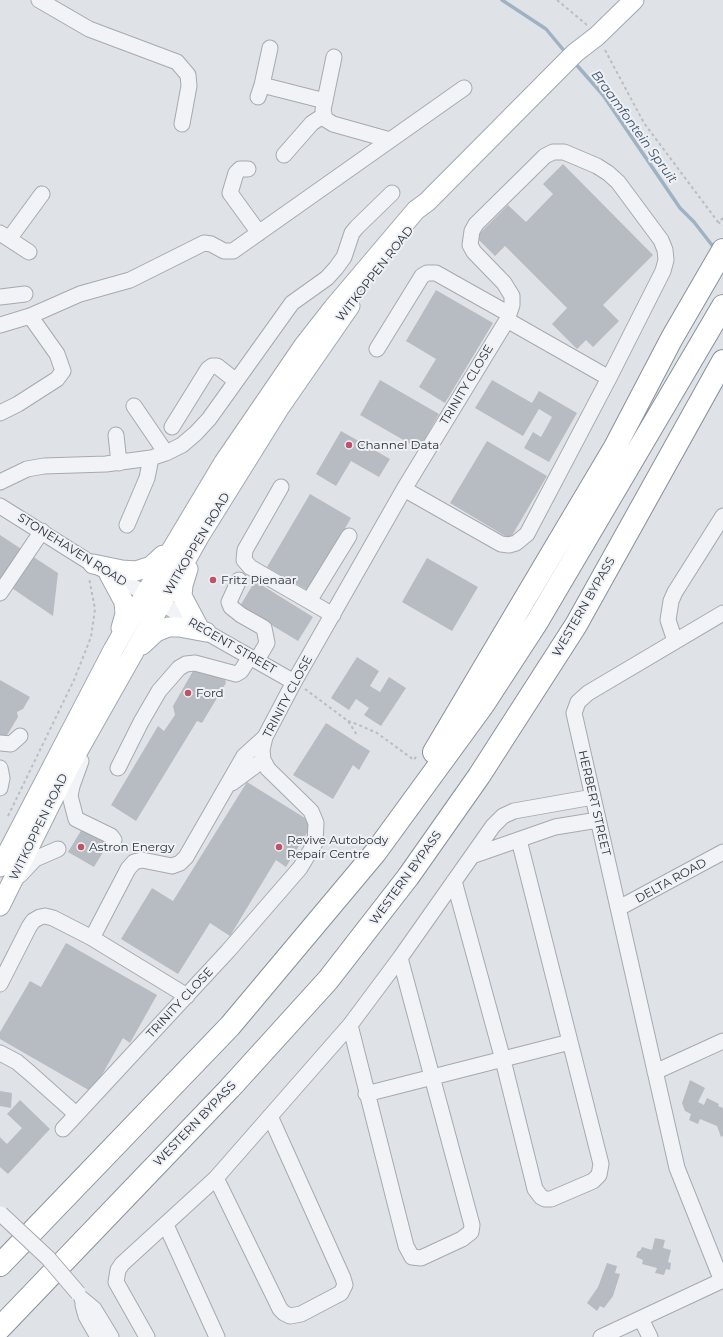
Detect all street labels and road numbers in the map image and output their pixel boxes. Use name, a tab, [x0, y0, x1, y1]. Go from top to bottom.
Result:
street label: WITKOPPEN ROAD	[333, 224, 417, 324]
street label: TRINITY CLOSE	[437, 342, 497, 428]
street label: WITKOPPEN ROAD	[161, 490, 233, 598]
street label: STONEHAVEN ROAD	[15, 510, 129, 590]
street label: WESTERN BYPASS	[550, 555, 618, 659]
street label: REGENT STREET	[185, 615, 279, 677]
street label: TRINITY CLOSE	[260, 653, 316, 741]
street label: HERBERT STREET	[575, 749, 613, 857]
street label: WITKOPPEN ROAD	[7, 771, 71, 883]
street label: WESTERN BYPASS	[367, 828, 445, 928]
street label: DELTA ROAD	[633, 855, 709, 907]
street label: TRINITY CLOSE	[144, 965, 216, 1041]
street label: WESTERN BYPASS	[151, 1079, 239, 1169]

